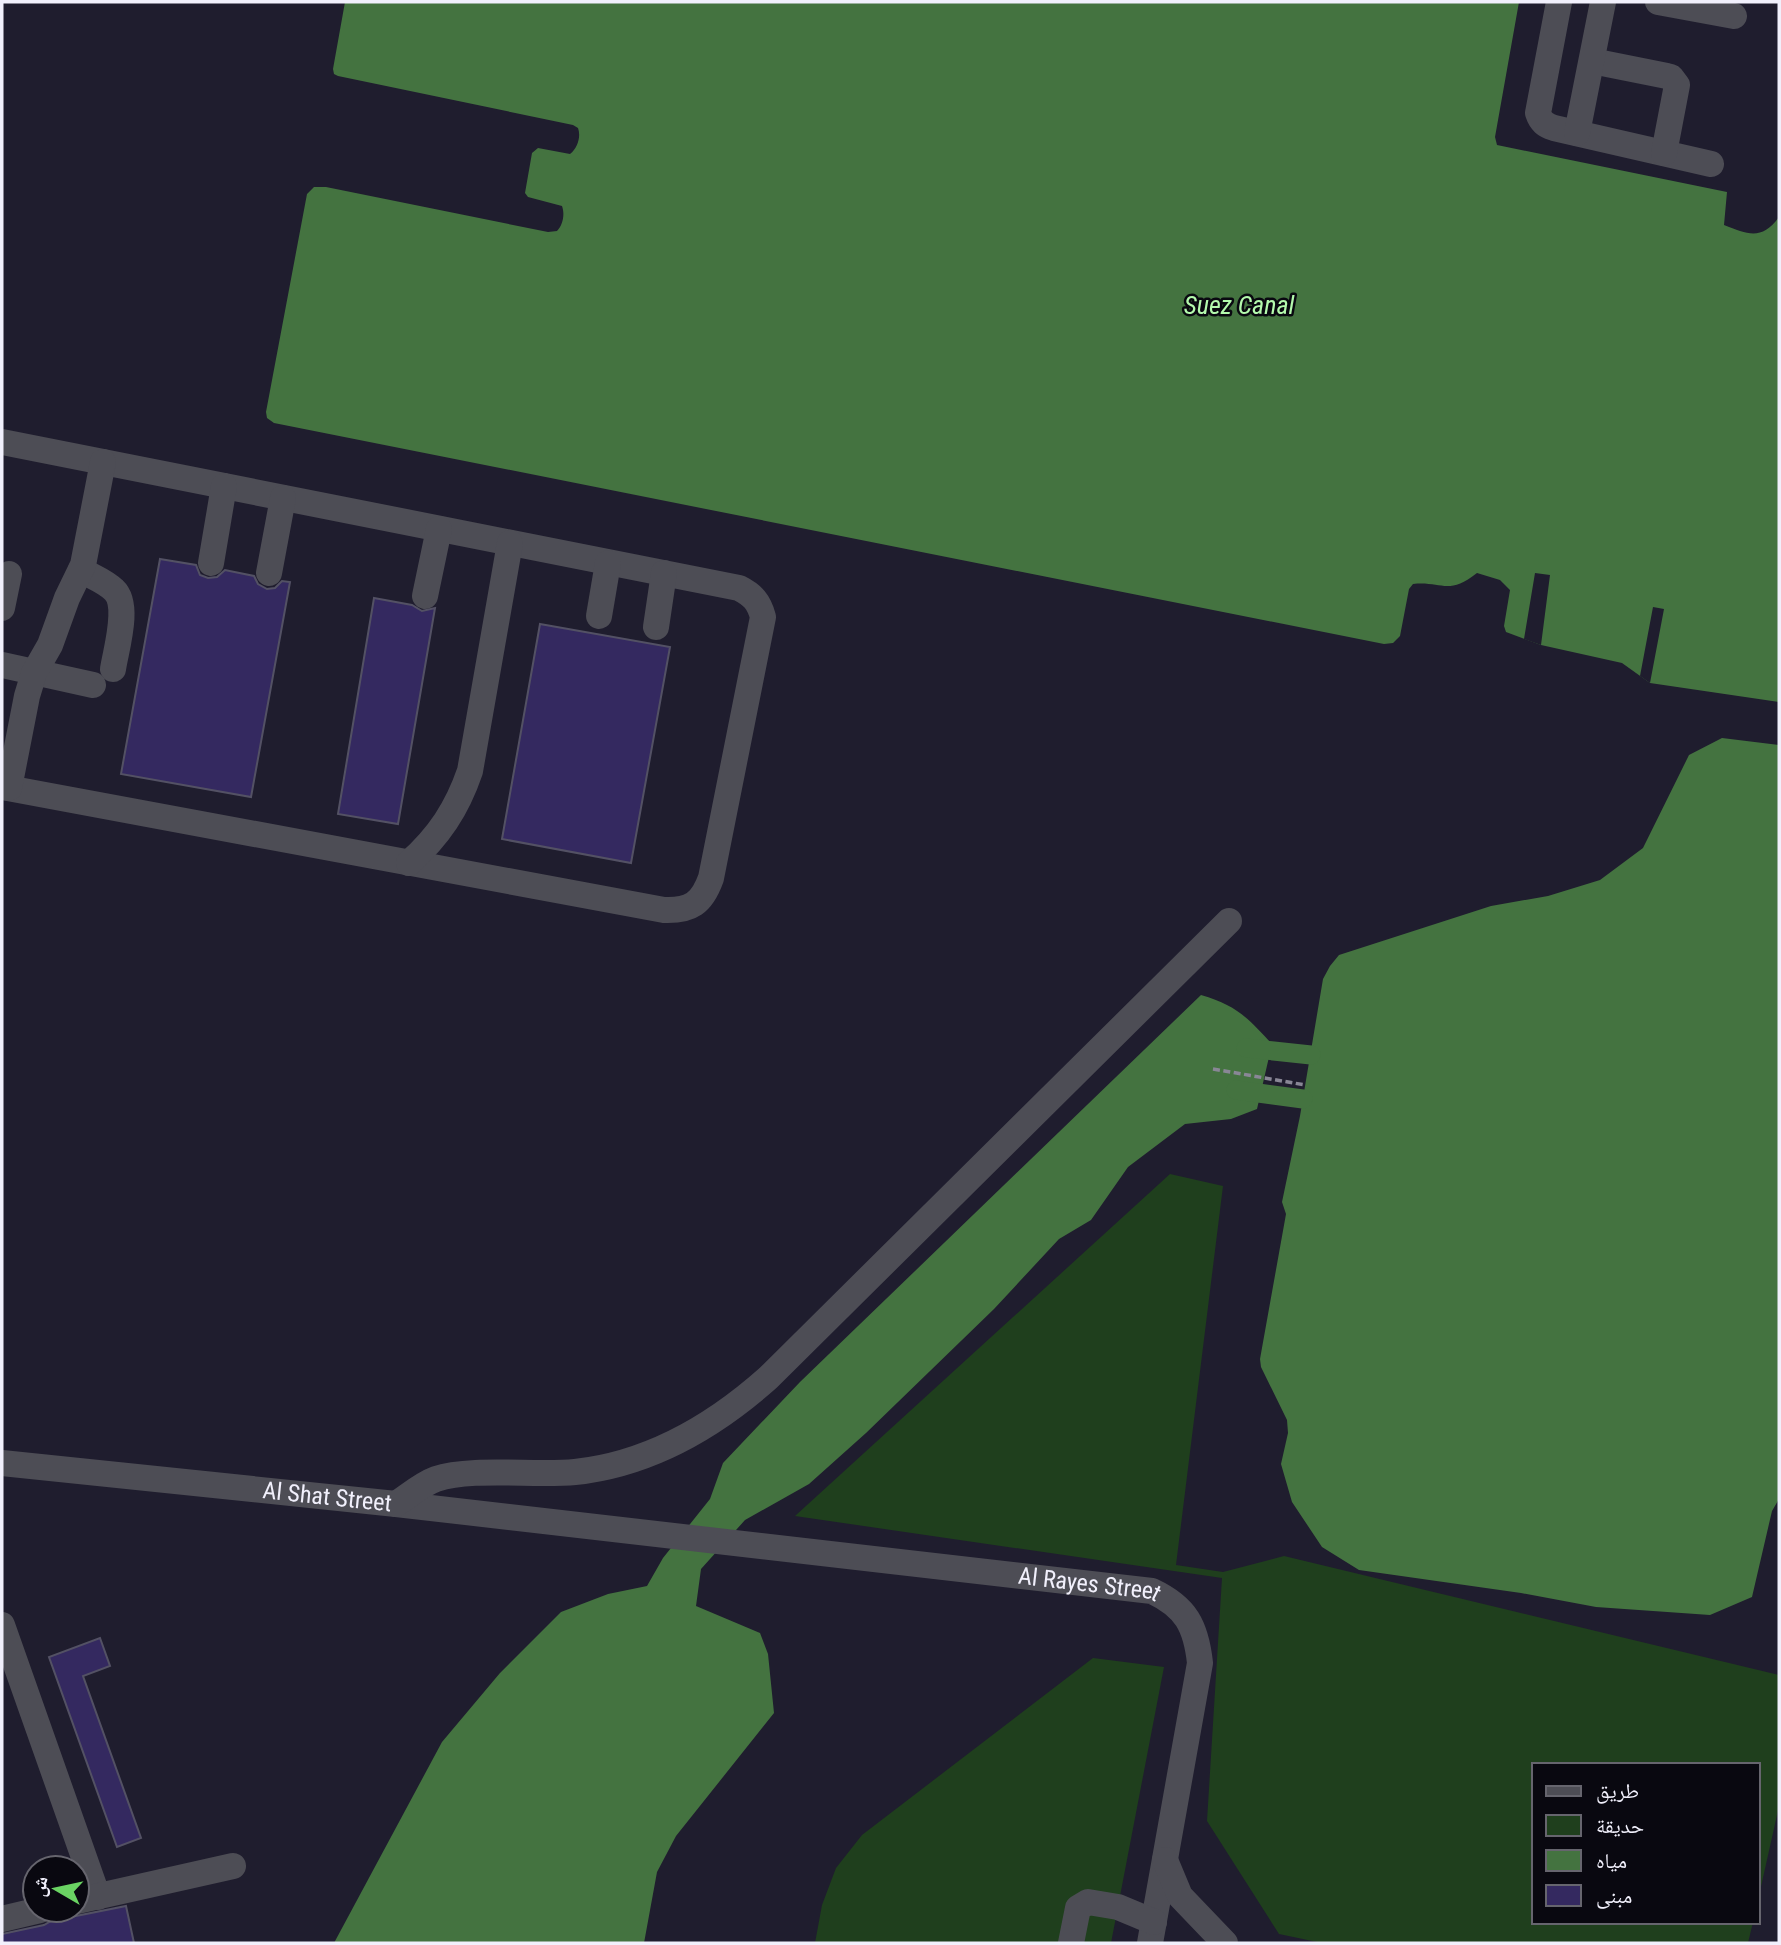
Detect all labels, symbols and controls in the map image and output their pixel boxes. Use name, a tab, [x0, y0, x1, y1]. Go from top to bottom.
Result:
water label: Suez Canal	[1184, 290, 1295, 320]
street label: Al Shat Street	[261, 1476, 393, 1517]
street label: Al Rayes Street	[1017, 1562, 1166, 1607]
legend	[1532, 1763, 1760, 1924]
text: طريق	[1596, 1779, 1639, 1804]
text: حديقة	[1596, 1814, 1644, 1838]
text: مياه	[1596, 1849, 1627, 1873]
north arrow	[21, 1854, 91, 1924]
text: ش	[27, 1875, 53, 1898]
text: مبنى	[1596, 1884, 1632, 1909]

